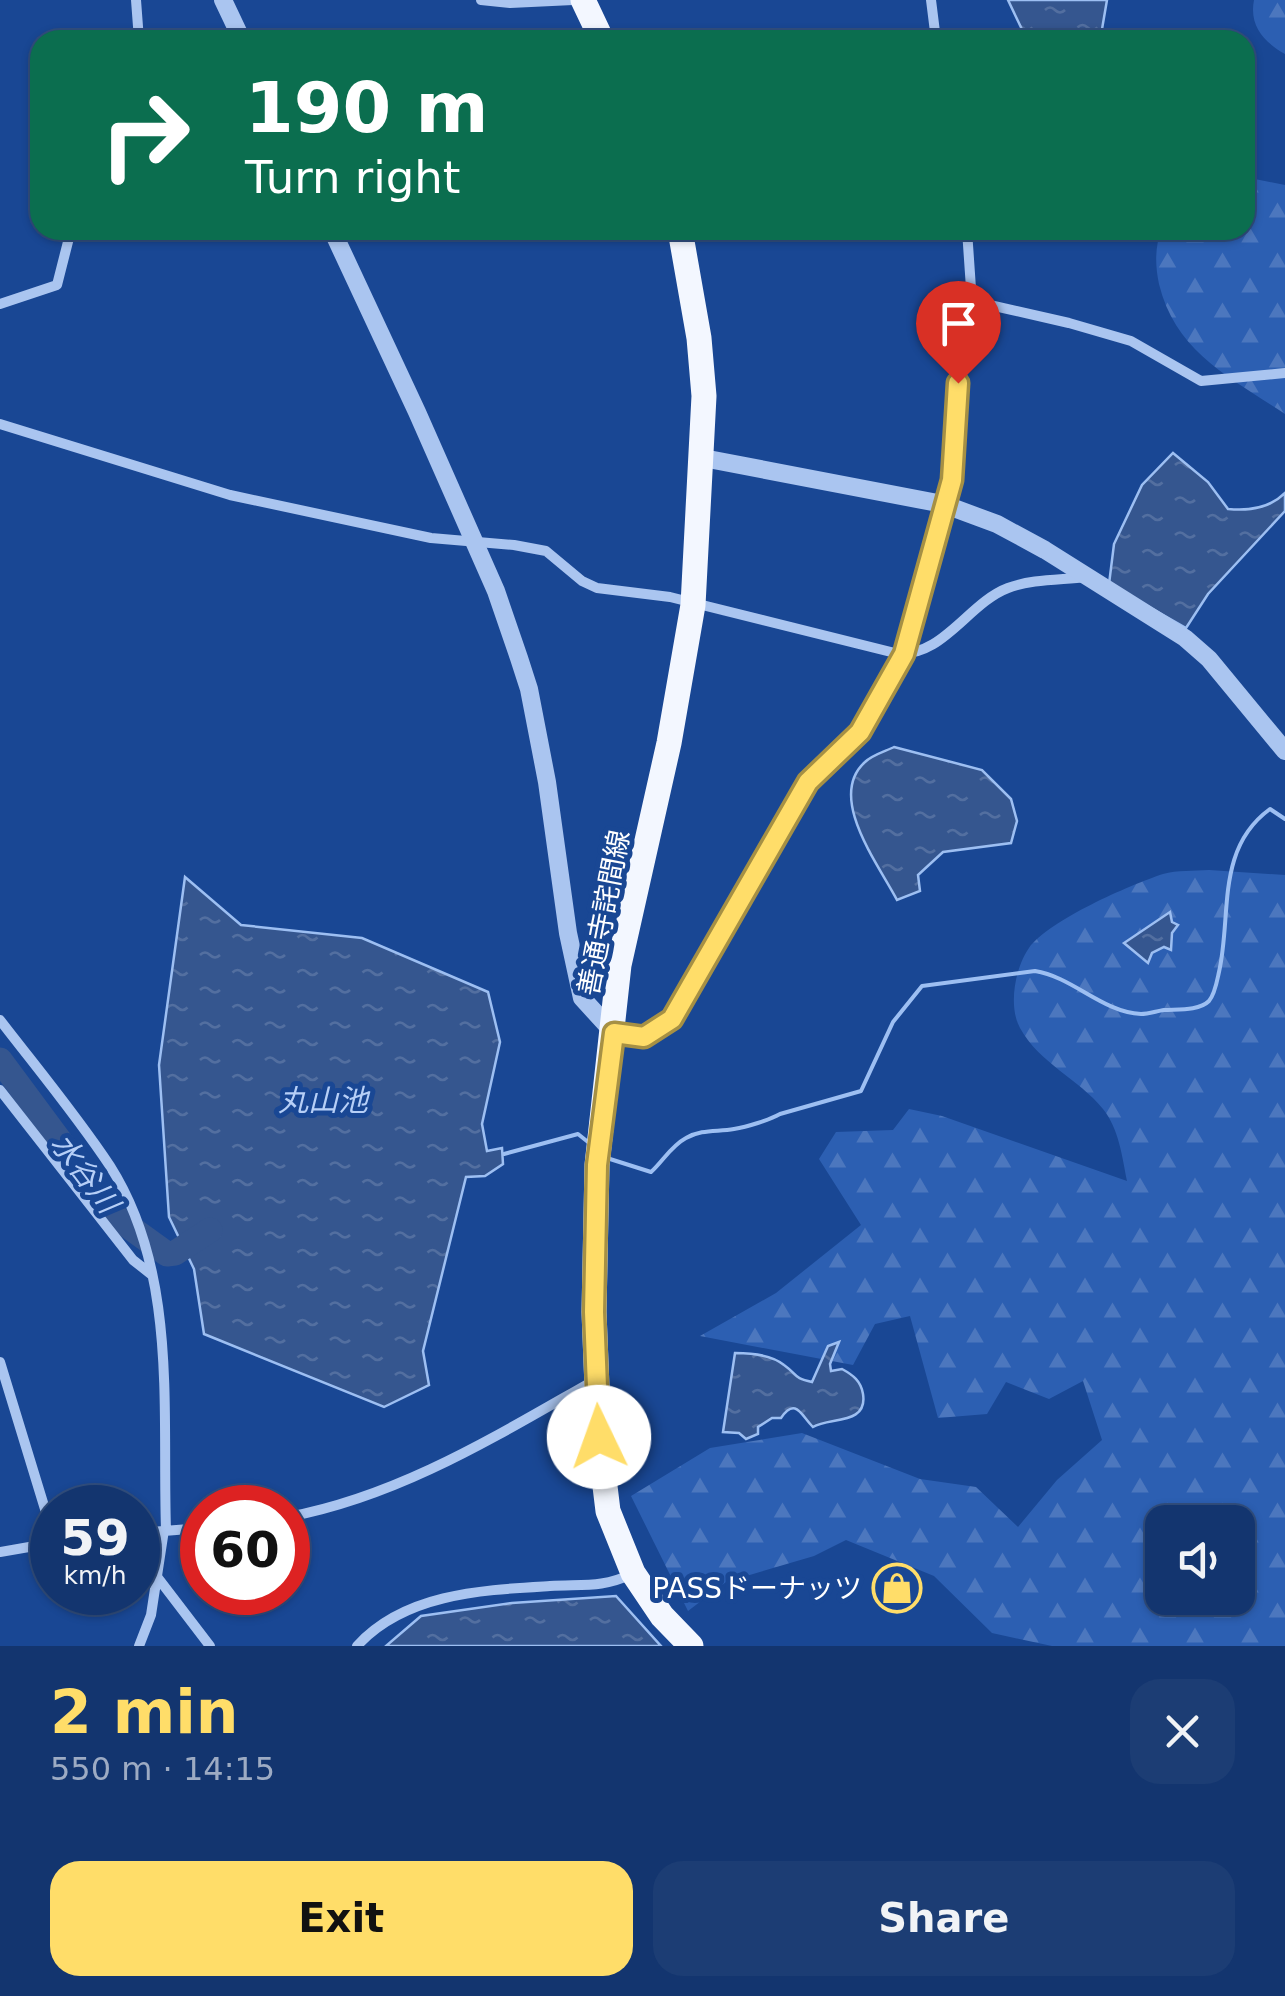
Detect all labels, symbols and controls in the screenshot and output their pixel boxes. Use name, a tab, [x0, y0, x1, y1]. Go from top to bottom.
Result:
text: 190 m	[245, 67, 488, 149]
icon: right	[80, 70, 210, 200]
text: Turn right	[245, 151, 460, 204]
pin	[916, 281, 1001, 384]
icon: arrive	[931, 296, 986, 351]
street label: 善通寺詫間線	[572, 827, 636, 999]
water label: 丸山池	[278, 1083, 371, 1118]
water label: 水谷川	[44, 1127, 128, 1222]
position arrow	[547, 1385, 651, 1489]
speed limit sign: 60	[180, 1485, 310, 1615]
map controls	[1145, 1505, 1255, 1615]
button: sound	[1145, 1505, 1255, 1615]
text: 59	[60, 1509, 130, 1567]
text: km/h	[63, 1561, 127, 1590]
shop icon: PASSドーナッツ	[871, 1562, 923, 1614]
place label: PASSドーナッツ	[652, 1572, 862, 1605]
text: 2 min	[50, 1677, 238, 1747]
button: close	[1130, 1679, 1235, 1784]
text: 550 m · 14:15	[50, 1750, 275, 1788]
button: Exit	[50, 1861, 633, 1976]
button: Share	[653, 1861, 1235, 1976]

